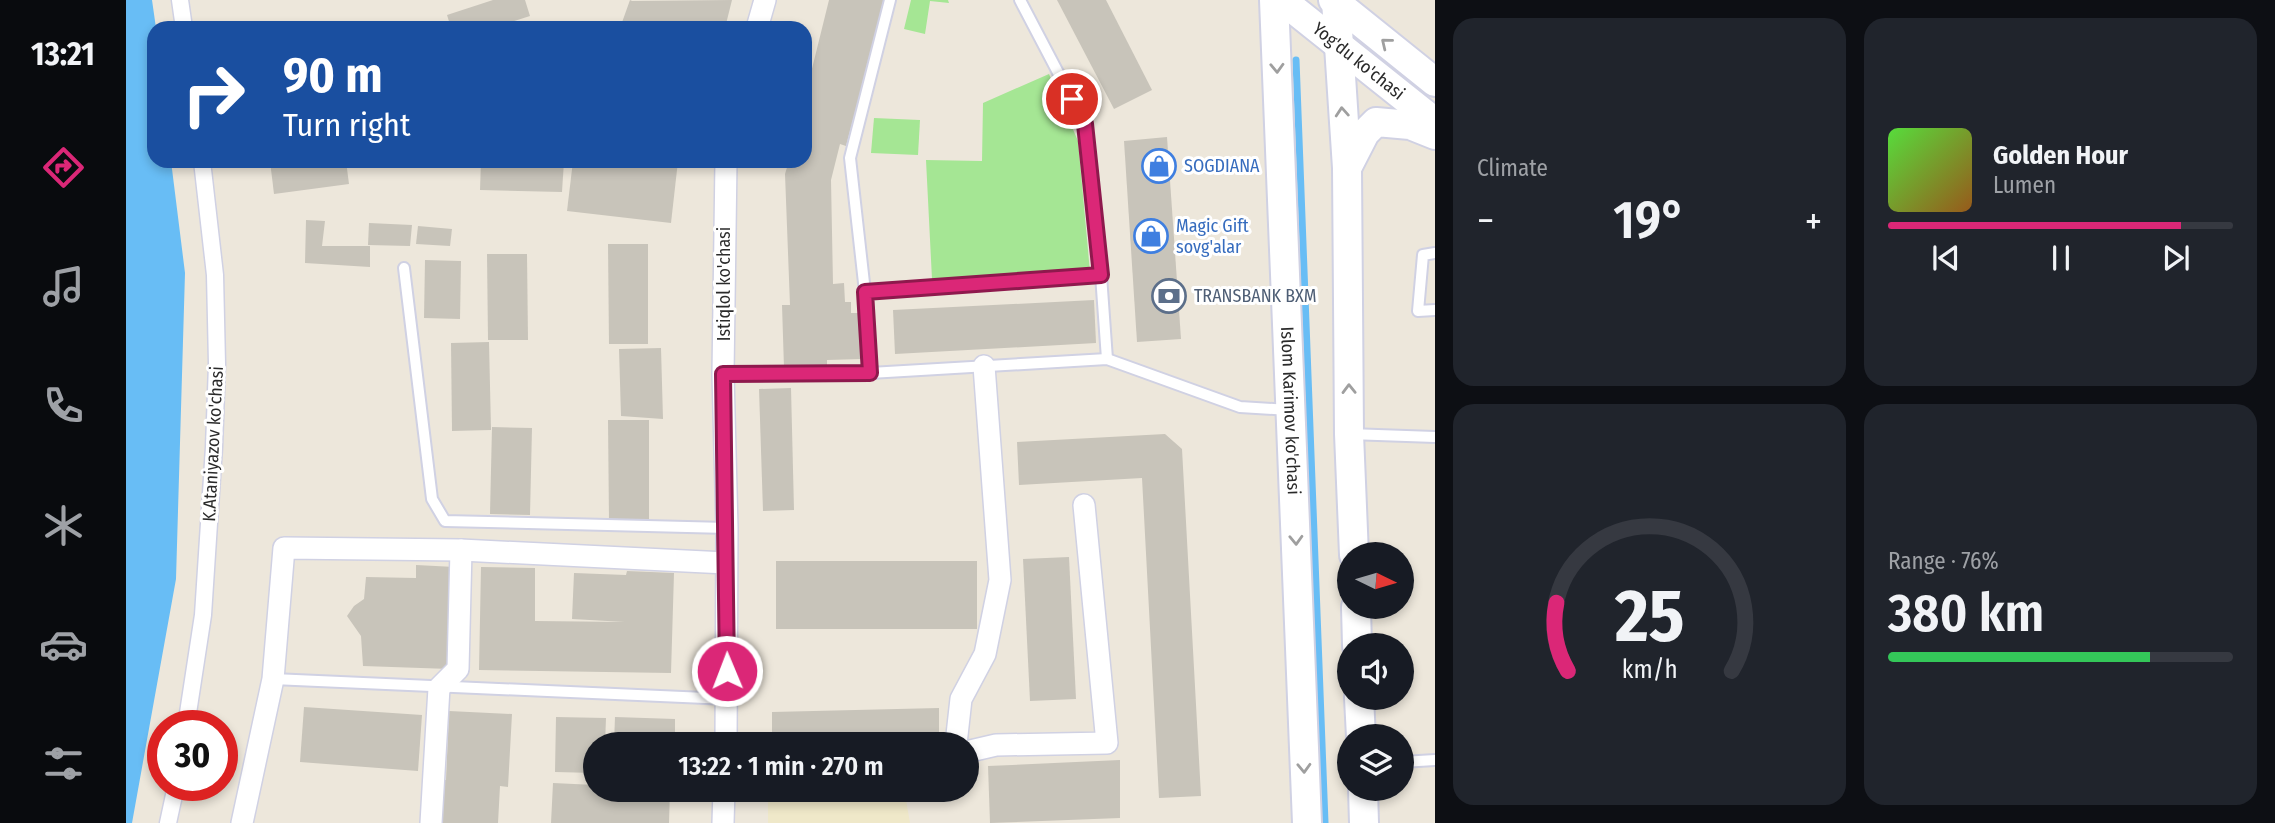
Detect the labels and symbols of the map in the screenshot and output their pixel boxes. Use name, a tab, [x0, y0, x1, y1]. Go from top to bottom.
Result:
street label: Yog'du ko'chasi	[1308, 18, 1409, 105]
one-way arrow	[1381, 38, 1393, 51]
one-way arrow	[1270, 63, 1285, 74]
pin	[1042, 69, 1102, 129]
one-way arrow	[1335, 106, 1350, 117]
shop icon: SOGDIANA	[1140, 147, 1178, 185]
place label: SOGDIANA	[1184, 155, 1260, 177]
place label: Magic Gift sovg'alar	[1176, 215, 1249, 258]
shop icon: Magic Gift sovg'alar	[1132, 217, 1170, 255]
street label: Istiqlol ko'chasi	[713, 227, 735, 341]
bank icon: TRANSBANK BXM	[1150, 277, 1188, 315]
place label: TRANSBANK BXM	[1194, 285, 1317, 307]
street label: Islom Karimov ko'chasi	[1276, 326, 1305, 495]
street label: K.Ataniyazov ko'chasi	[198, 366, 228, 522]
one-way arrow	[1341, 383, 1357, 393]
one-way arrow	[1288, 535, 1303, 546]
north arrow	[1337, 542, 1414, 620]
position arrow	[690, 634, 764, 708]
speed limit sign: 30	[147, 710, 238, 801]
one-way arrow	[1297, 762, 1312, 773]

